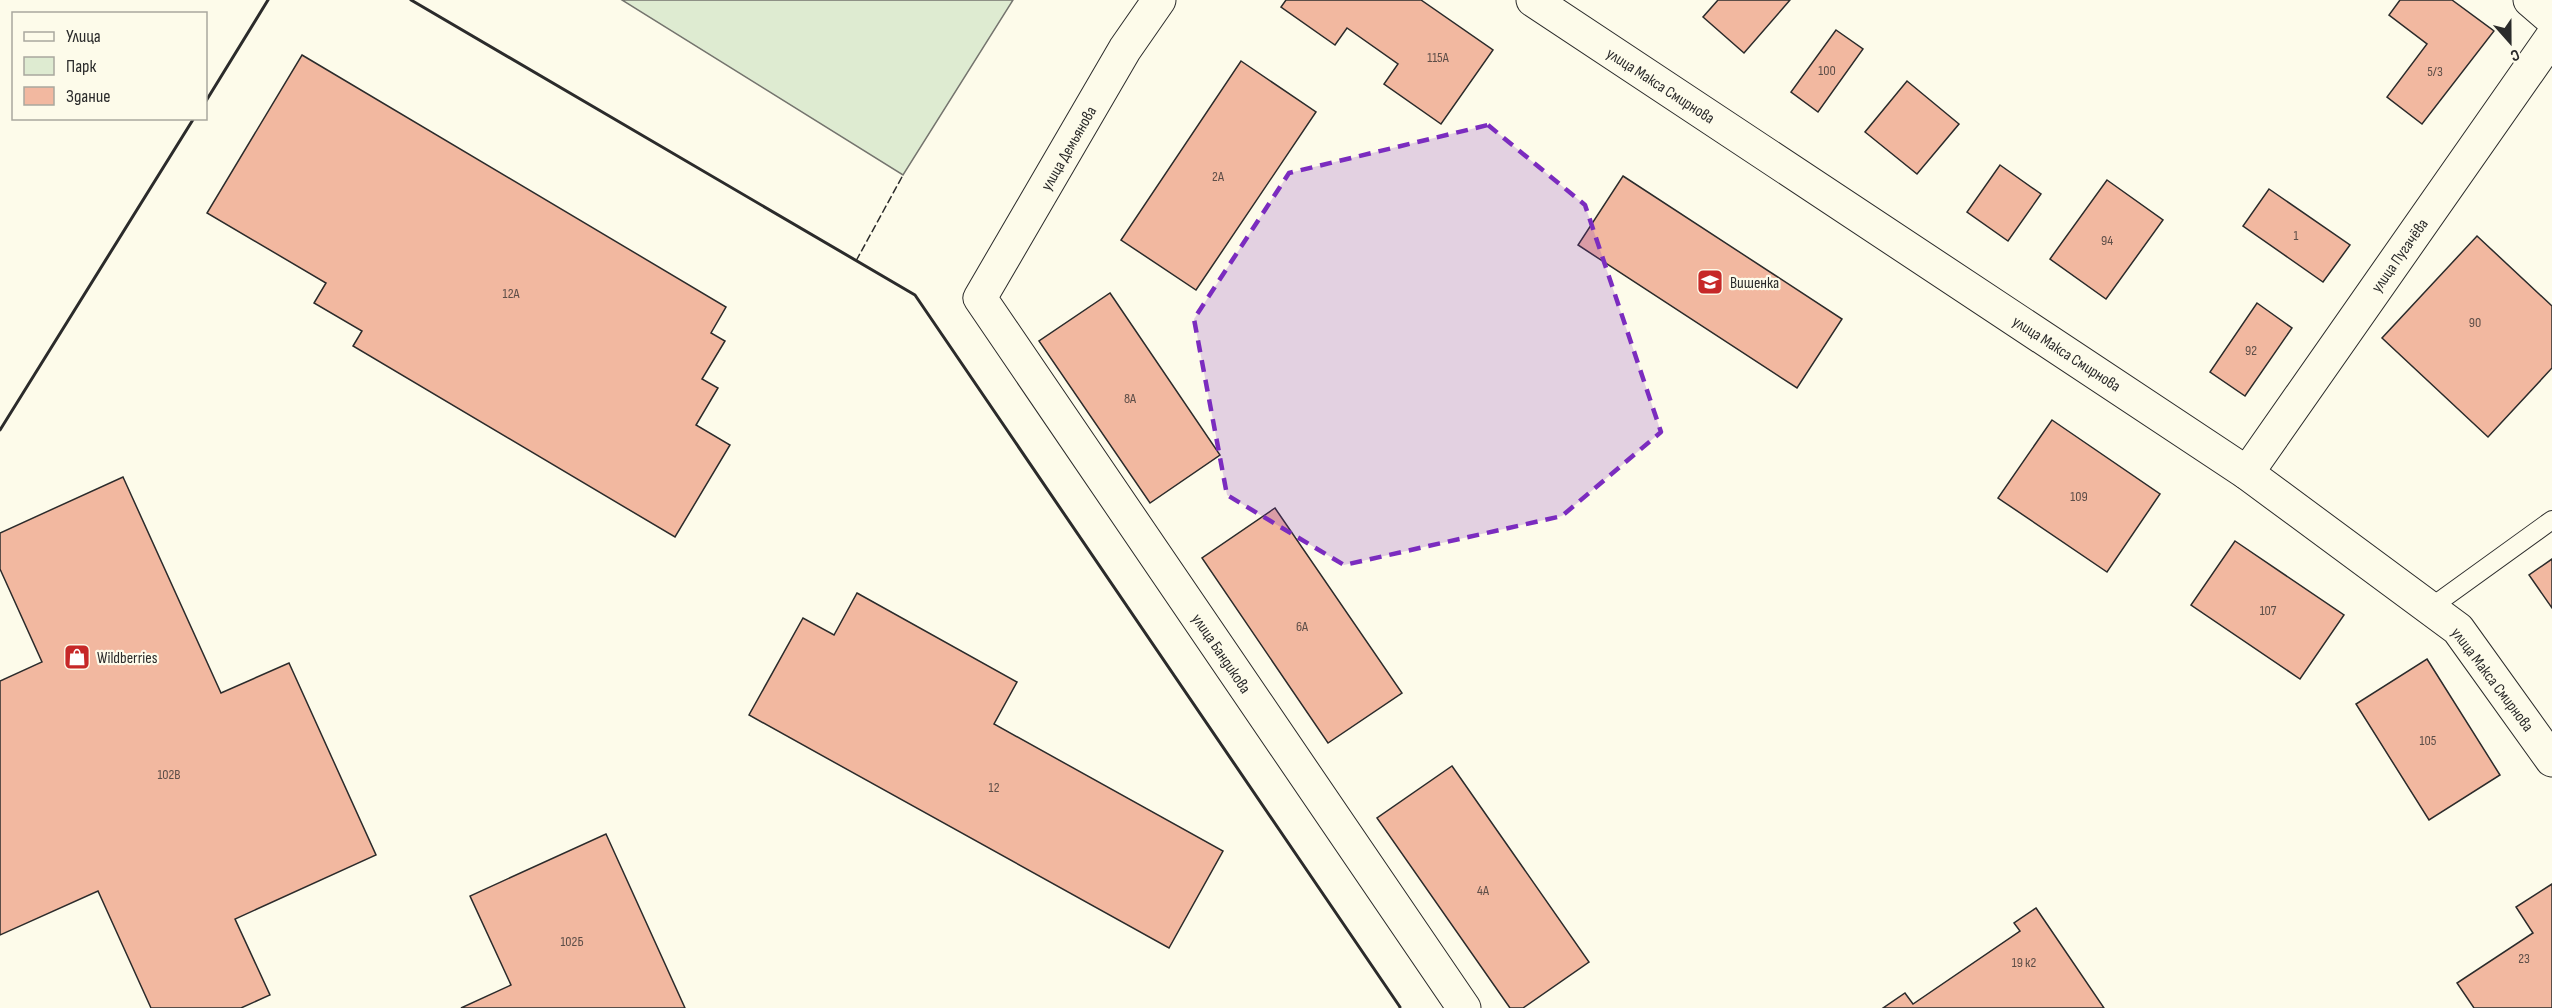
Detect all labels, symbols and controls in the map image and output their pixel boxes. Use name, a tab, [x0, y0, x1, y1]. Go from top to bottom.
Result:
legend	[12, 12, 207, 120]
north arrow	[2480, 12, 2540, 72]
text: Улица	[66, 26, 101, 47]
street label: улица Макса Смирнова	[1603, 44, 1718, 128]
text: С	[2508, 44, 2522, 65]
house number: 115А	[1427, 49, 1450, 66]
text: Парк	[66, 56, 97, 77]
house number: 100	[1818, 62, 1836, 79]
house number: 5/3	[2427, 63, 2443, 80]
text: Здание	[66, 86, 111, 107]
street label: улица Демьянова	[1037, 103, 1101, 194]
house number: 2А	[1212, 168, 1225, 185]
street label: улица Пугачёва	[2368, 215, 2433, 296]
house number: 1	[2294, 227, 2299, 244]
house number: 94	[2101, 232, 2113, 249]
school or university icon: Вишенка	[1695, 267, 1725, 297]
place label: Вишенка	[1730, 274, 1779, 293]
house number: 12А	[503, 285, 520, 302]
street label: улица Макса Смирнова	[2009, 312, 2124, 396]
house number: 90	[2469, 314, 2481, 331]
house number: 92	[2245, 342, 2257, 359]
house number: 8А	[1124, 390, 1137, 407]
house number: 109	[2070, 488, 2088, 505]
house number: 107	[2260, 602, 2277, 619]
street label: улица Бандикова	[1187, 610, 1254, 697]
house number: 6А	[1296, 618, 1309, 635]
street label: улица Макса Смирнова	[2447, 624, 2537, 736]
shop icon: Wildberries	[62, 642, 92, 672]
place label: Wildberries	[97, 649, 158, 668]
house number: 105	[2420, 732, 2437, 749]
house number: 102В	[157, 766, 181, 783]
house number: 12	[989, 779, 1000, 796]
house number: 4А	[1477, 882, 1490, 899]
house number: 102Б	[560, 933, 584, 950]
house number: 23	[2518, 950, 2530, 967]
house number: 19 к2	[2012, 954, 2036, 971]

